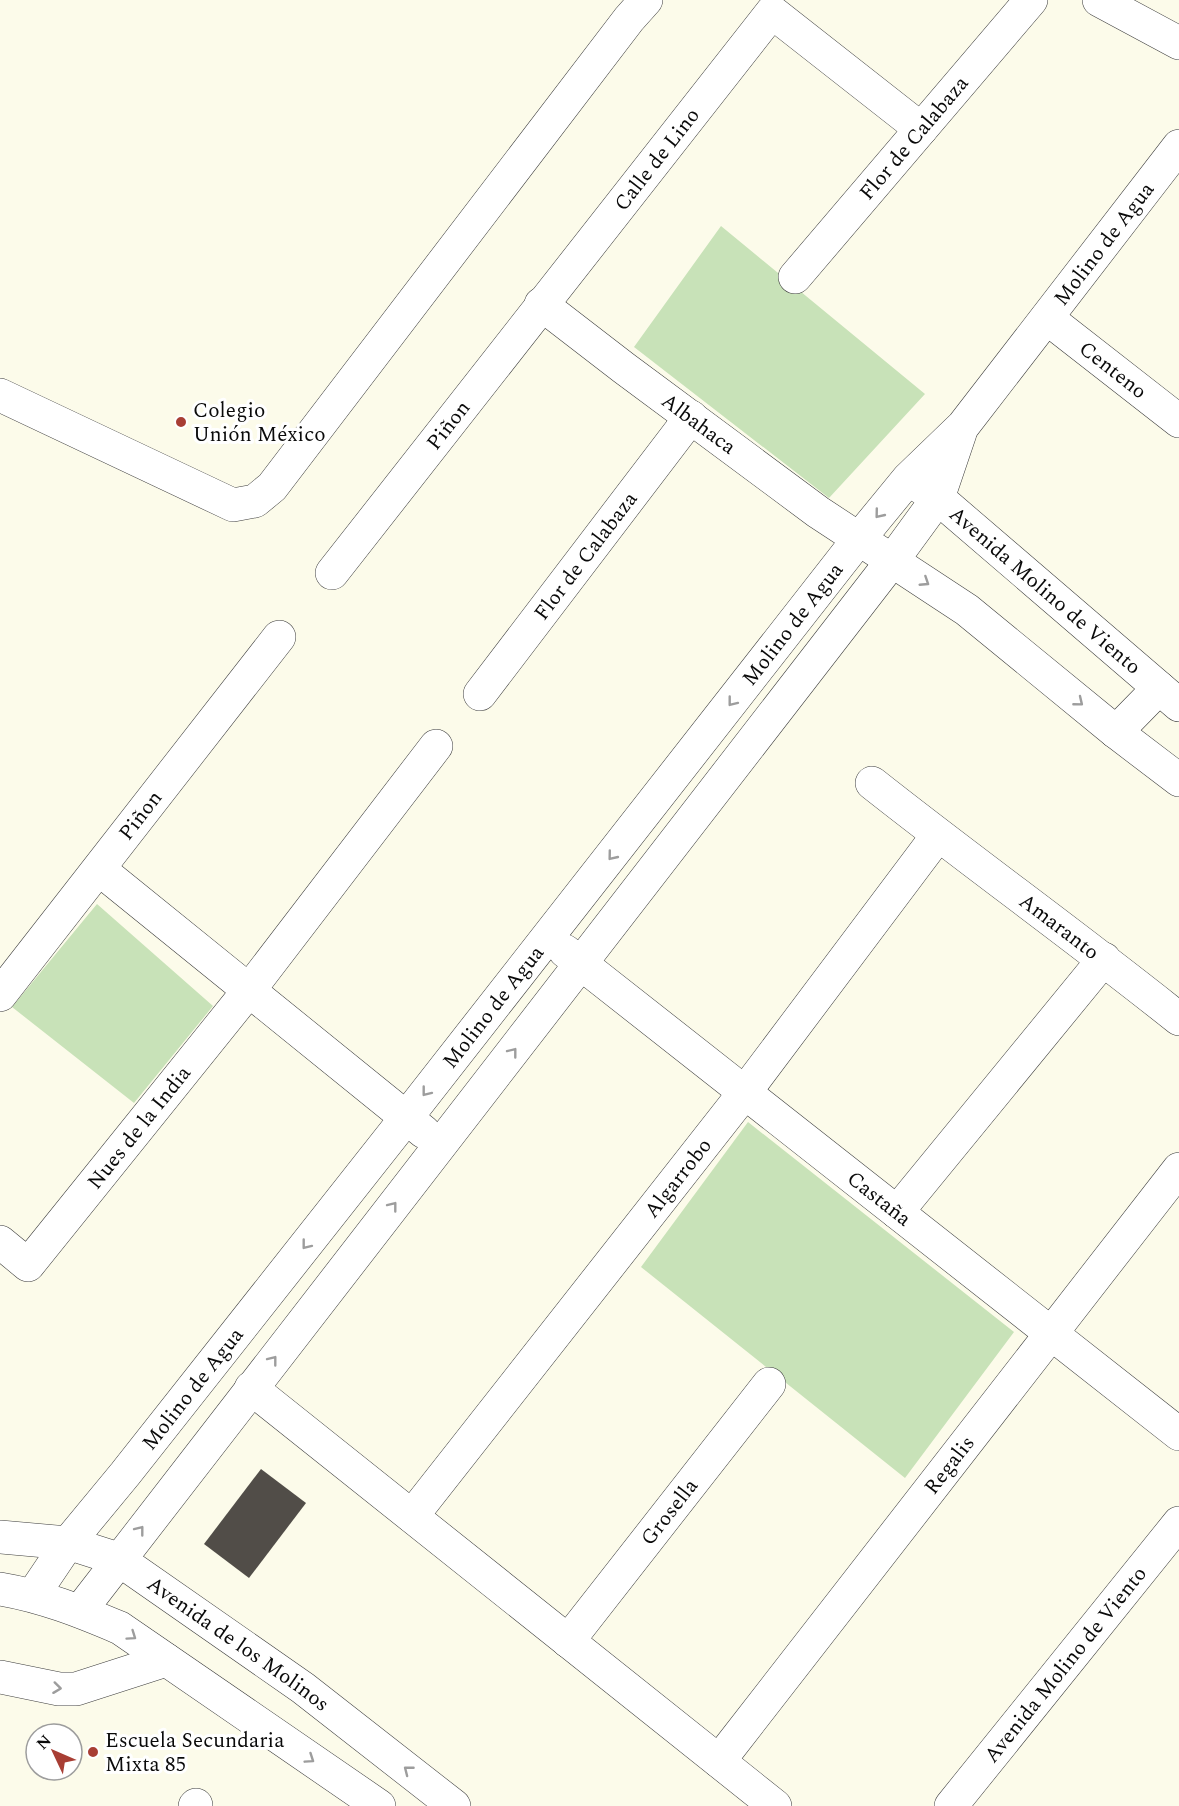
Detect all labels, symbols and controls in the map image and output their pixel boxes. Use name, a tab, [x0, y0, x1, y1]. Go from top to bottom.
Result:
street label: Flor de Calabaza	[852, 68, 977, 208]
street label: Calle de Lino	[607, 101, 708, 218]
street label: Molino de Agua	[1046, 175, 1163, 313]
street label: Centeno	[1072, 334, 1154, 407]
street label: Albahaca	[654, 386, 743, 463]
street label: Piñon	[419, 394, 479, 458]
place label: Colegio Unión México	[193, 395, 326, 451]
marker: Colegio Unión México	[174, 415, 188, 429]
street label: Flor de Calabaza	[527, 484, 646, 627]
street label: Avenida Molino de Viento	[941, 499, 1148, 683]
one-way arrow	[875, 507, 886, 518]
street label: Molino de Agua	[735, 555, 852, 693]
one-way arrow	[919, 575, 929, 587]
one-way arrow	[1072, 694, 1083, 705]
one-way arrow	[728, 695, 739, 706]
street label: Piñon	[111, 784, 171, 848]
one-way arrow	[608, 849, 619, 860]
street label: Amaranto	[1012, 886, 1106, 968]
street label: Molino de Agua	[435, 938, 553, 1076]
one-way arrow	[505, 1048, 516, 1059]
street label: Nues de la India	[80, 1058, 200, 1197]
one-way arrow	[423, 1085, 434, 1096]
street label: Algarrobo	[637, 1131, 720, 1225]
street label: Castaña	[840, 1163, 919, 1235]
one-way arrow	[385, 1202, 396, 1213]
one-way arrow	[302, 1238, 313, 1249]
street label: Molino de Agua	[134, 1320, 252, 1458]
one-way arrow	[266, 1356, 277, 1367]
street label: Regalis	[917, 1429, 983, 1502]
street label: Grosella	[633, 1471, 707, 1553]
one-way arrow	[133, 1526, 144, 1537]
street label: Avenida Molino de Viento	[977, 1560, 1155, 1770]
street label: Avenida de los Molinos	[140, 1569, 336, 1720]
one-way arrow	[125, 1629, 136, 1640]
one-way arrow	[53, 1681, 62, 1693]
north arrow	[24, 1722, 84, 1782]
place label: Escuela Secundaria Mixta 85	[105, 1725, 285, 1781]
text: N	[31, 1729, 57, 1755]
marker: Escuela Secundaria Mixta 85	[86, 1745, 100, 1759]
one-way arrow	[303, 1752, 314, 1763]
one-way arrow	[404, 1766, 415, 1777]

